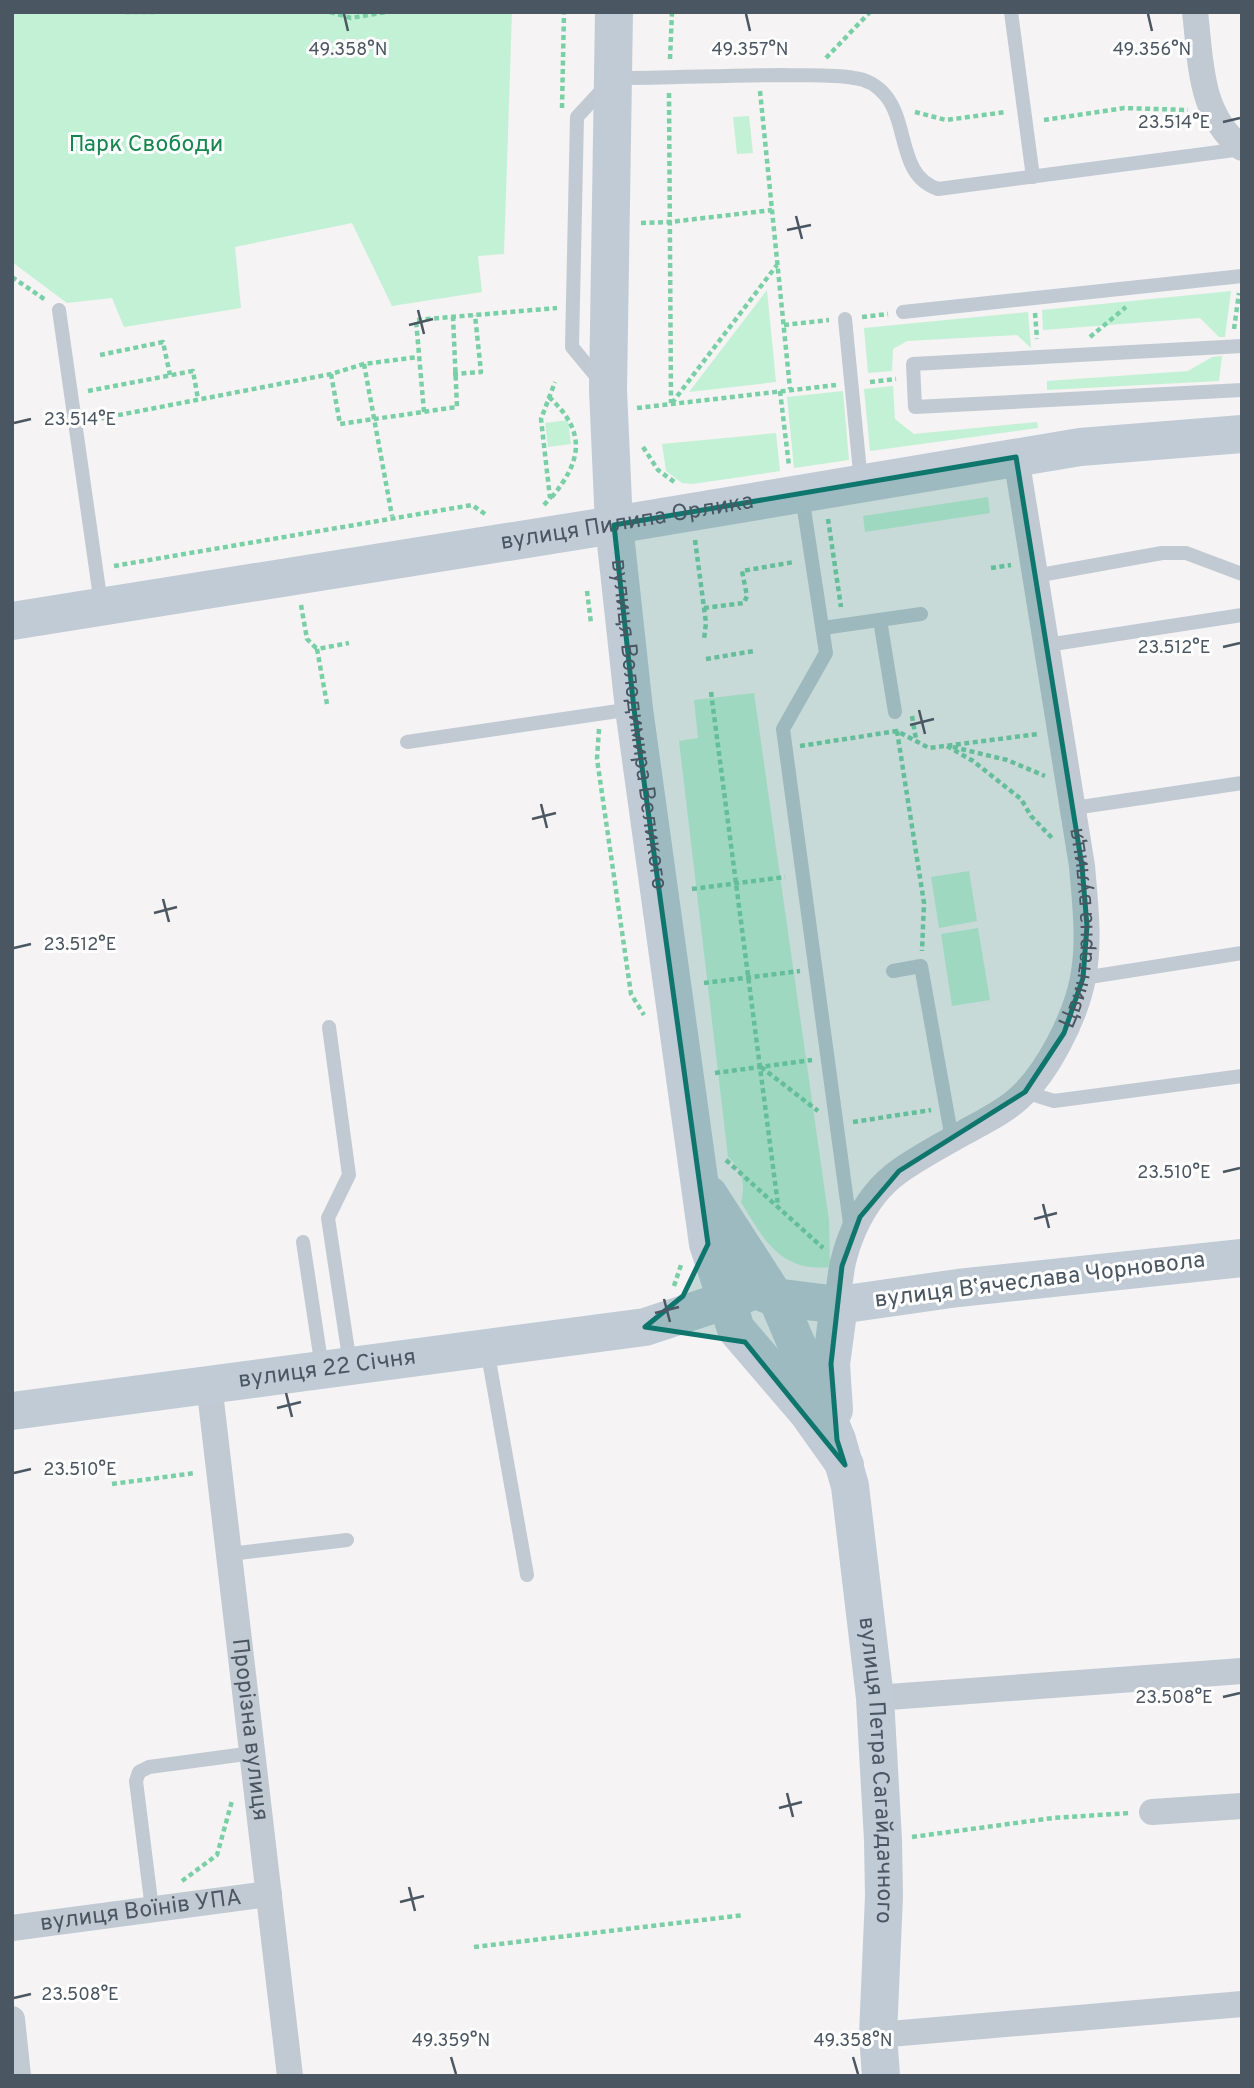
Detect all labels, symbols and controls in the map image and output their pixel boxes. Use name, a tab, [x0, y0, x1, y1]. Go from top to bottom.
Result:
text: 49.358°N	[309, 39, 387, 62]
text: 49.357°N	[711, 39, 789, 62]
text: 49.356°N	[1113, 39, 1191, 62]
text: 23.514°E	[1138, 112, 1210, 135]
park label: Парк Свободи	[69, 131, 223, 160]
text: 23.514°E	[44, 409, 116, 432]
street label: вулиця Пилипа Орлика	[499, 487, 756, 557]
street label: вулиця Володимира Великого	[603, 557, 673, 892]
text: 23.512°E	[1138, 637, 1210, 660]
street label: Цвинтарна вулиця	[1053, 825, 1101, 1033]
text: 23.512°E	[44, 934, 116, 957]
text: 23.510°E	[1137, 1162, 1211, 1185]
street label: вулиця Вʼячеслава Чорновола	[873, 1246, 1207, 1316]
street label: вулиця 22 Січня	[237, 1343, 418, 1395]
text: 23.510°E	[43, 1459, 117, 1482]
street label: вулиця Петра Сагайдачного	[851, 1615, 899, 1925]
street label: Прорізна вулиця	[224, 1637, 275, 1823]
text: 23.508°E	[1135, 1687, 1213, 1710]
street label: вулиця Воїнів УПА	[38, 1883, 243, 1939]
text: 23.508°E	[41, 1984, 119, 2007]
text: 49.359°N	[412, 2030, 490, 2053]
text: 49.358°N	[814, 2030, 892, 2053]

